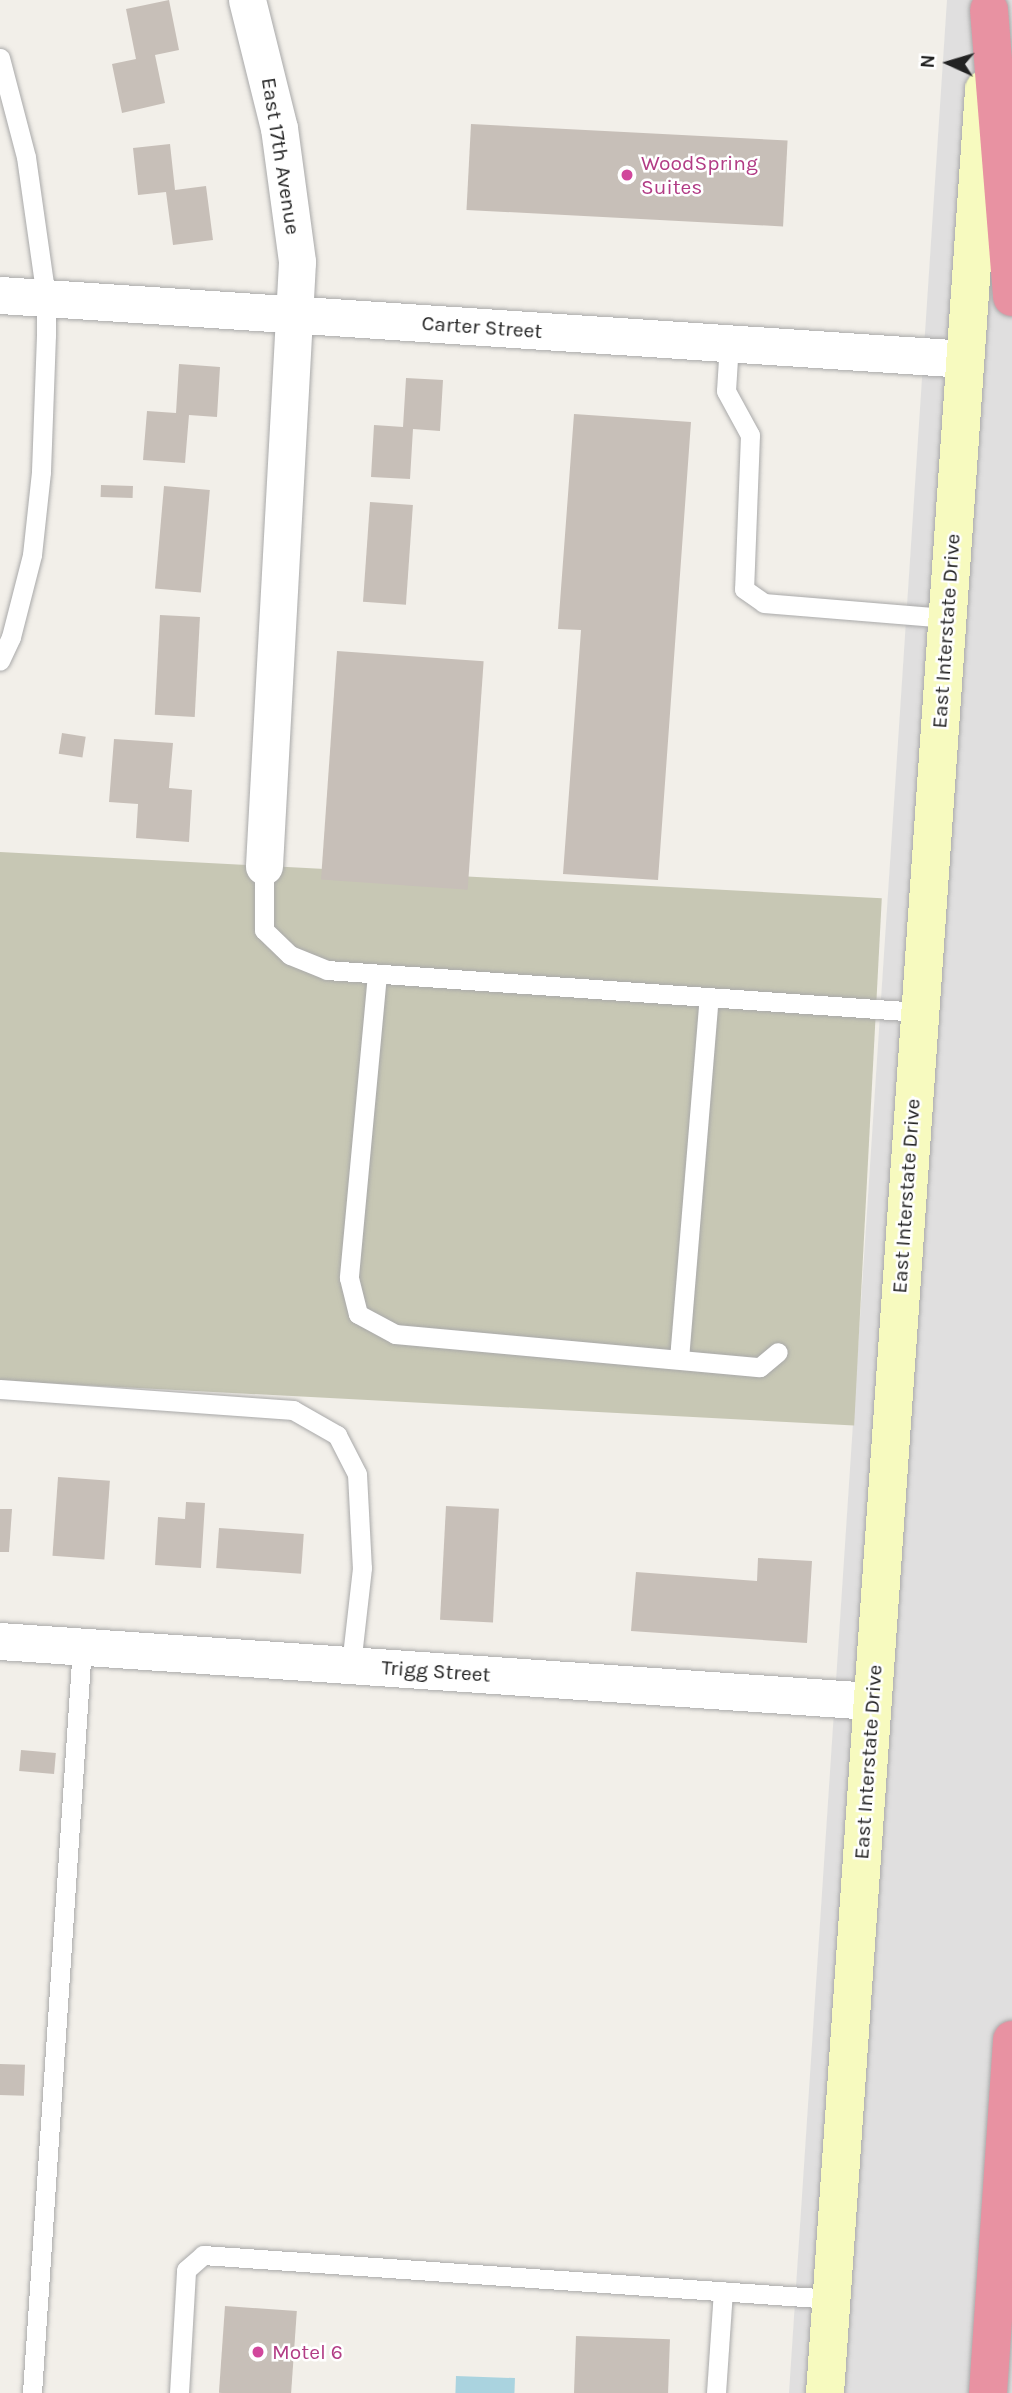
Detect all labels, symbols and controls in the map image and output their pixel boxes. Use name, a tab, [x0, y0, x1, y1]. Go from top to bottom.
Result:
north arrow	[914, 28, 984, 98]
text: N	[917, 54, 939, 69]
street label: East 17th Avenue	[256, 76, 306, 236]
place label: WoodSpring Suites	[641, 150, 758, 200]
marker: WoodSpring Suites	[619, 167, 635, 183]
street label: Carter Street	[421, 310, 543, 344]
street label: East Interstate Drive	[927, 533, 965, 729]
street label: East Interstate Drive	[887, 1098, 925, 1294]
street label: Trigg Street	[381, 1655, 491, 1687]
street label: East Interstate Drive	[849, 1664, 887, 1860]
place label: Motel 6	[272, 2339, 343, 2365]
marker: Motel 6	[250, 2344, 266, 2360]

